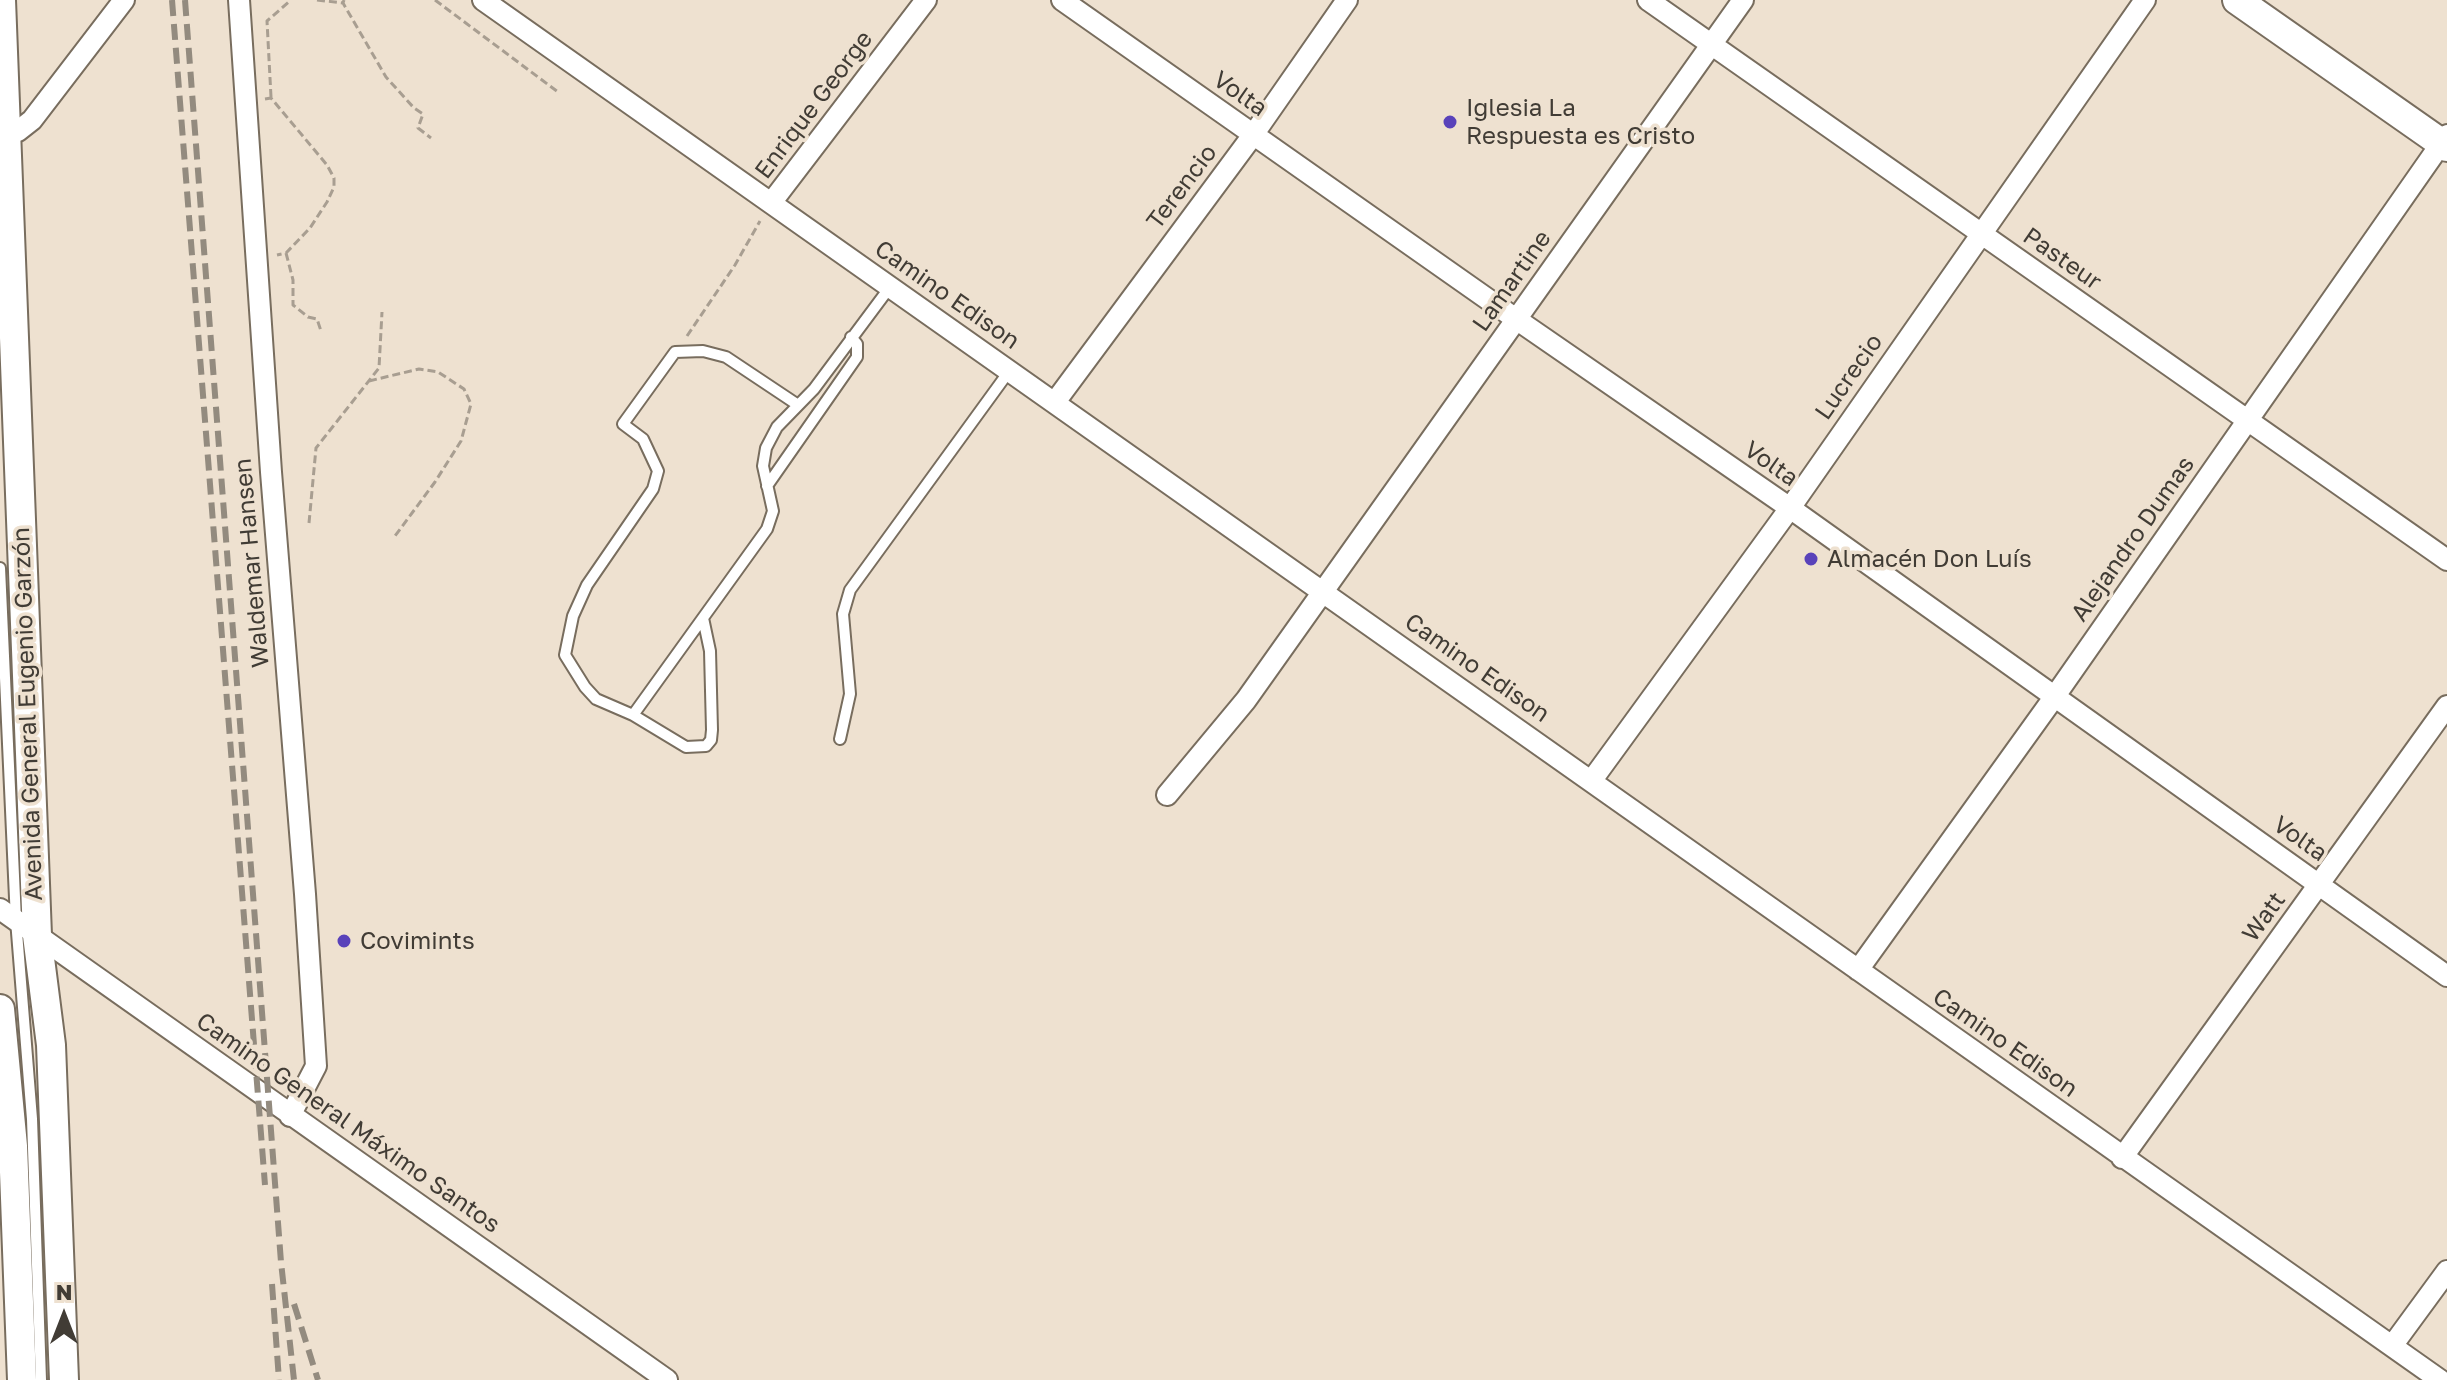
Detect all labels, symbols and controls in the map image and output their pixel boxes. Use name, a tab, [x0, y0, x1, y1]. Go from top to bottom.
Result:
street label: Enrique George	[749, 25, 879, 185]
street label: Volta	[1207, 65, 1273, 123]
place label: Iglesia La Respuesta es Cristo	[1466, 94, 1695, 150]
marker: Iglesia La Respuesta es Cristo	[1441, 113, 1459, 131]
street label: Terencio	[1141, 139, 1223, 235]
street label: Pasteur	[2017, 222, 2107, 296]
street label: Lamartine	[1467, 225, 1557, 337]
street label: Camino Edison	[869, 234, 1025, 356]
street label: Lucrecio	[1809, 329, 1889, 425]
street label: Volta	[1738, 435, 1804, 493]
street label: Alejandro Dumas	[2065, 451, 2201, 627]
street label: Waldemar Hansen	[229, 457, 275, 669]
street label: Avenida General Eugenio Garzón	[7, 527, 49, 901]
place label: Almacén Don Luís	[1827, 545, 2032, 573]
marker: Almacén Don Luís	[1802, 550, 1820, 568]
street label: Camino Edison	[1399, 607, 1555, 729]
street label: Volta	[2267, 810, 2333, 868]
street label: Watt	[2236, 887, 2292, 947]
place label: Covimints	[360, 927, 475, 955]
marker: Covimints	[335, 932, 353, 950]
street label: Camino Edison	[1927, 982, 2083, 1104]
street label: Camino General Máximo Santos	[191, 1007, 505, 1239]
north arrow	[24, 1276, 104, 1356]
text: N	[56, 1278, 72, 1305]

